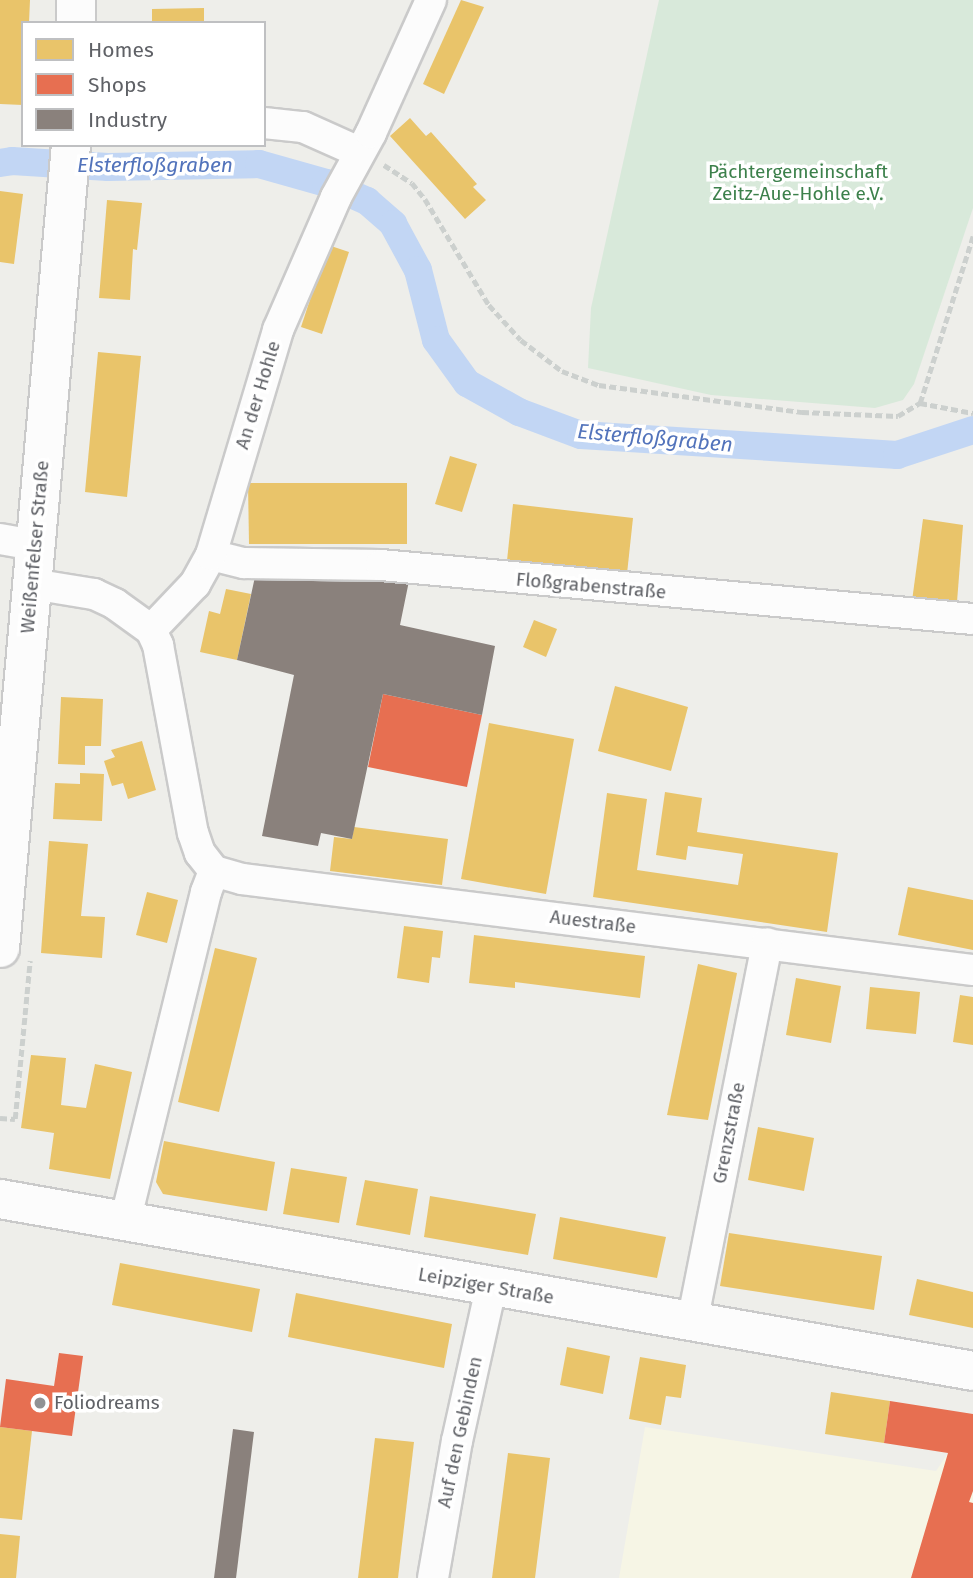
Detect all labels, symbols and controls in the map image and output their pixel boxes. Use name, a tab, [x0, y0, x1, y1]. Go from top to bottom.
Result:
legend	[21, 21, 266, 147]
text: Homes	[88, 37, 154, 63]
text: Shops	[88, 72, 146, 98]
text: Industry	[88, 107, 167, 133]
water label: Elsterfloßgraben	[77, 152, 233, 178]
park label: Pächtergemeinschaft Zeitz-Aue-Hohle e.V.	[708, 161, 888, 205]
street label: An der Hohle	[231, 338, 285, 452]
water label: Elsterfloßgraben	[576, 419, 734, 457]
street label: Weißenfelser Straße	[16, 460, 54, 634]
street label: Floßgrabenstraße	[515, 568, 667, 604]
street label: Auestraße	[549, 905, 637, 939]
street label: Grenzstraße	[708, 1080, 750, 1186]
street label: Leipziger Straße	[416, 1263, 556, 1309]
street label: Auf den Gebinden	[433, 1354, 487, 1510]
place label: Foliodreams	[54, 1392, 160, 1414]
marker: Foliodreams	[32, 1395, 48, 1411]

